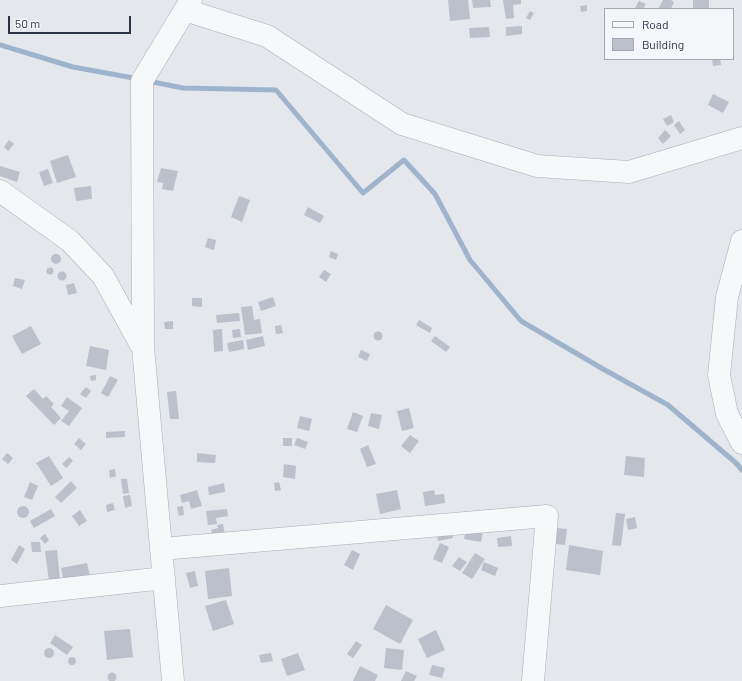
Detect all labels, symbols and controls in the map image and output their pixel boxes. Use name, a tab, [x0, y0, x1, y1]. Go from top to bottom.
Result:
scale bar	[10, 8, 133, 34]
legend	[604, 8, 734, 60]
text: 50 m	[15, 16, 40, 30]
text: Road	[642, 17, 669, 31]
text: Building	[642, 37, 684, 51]

